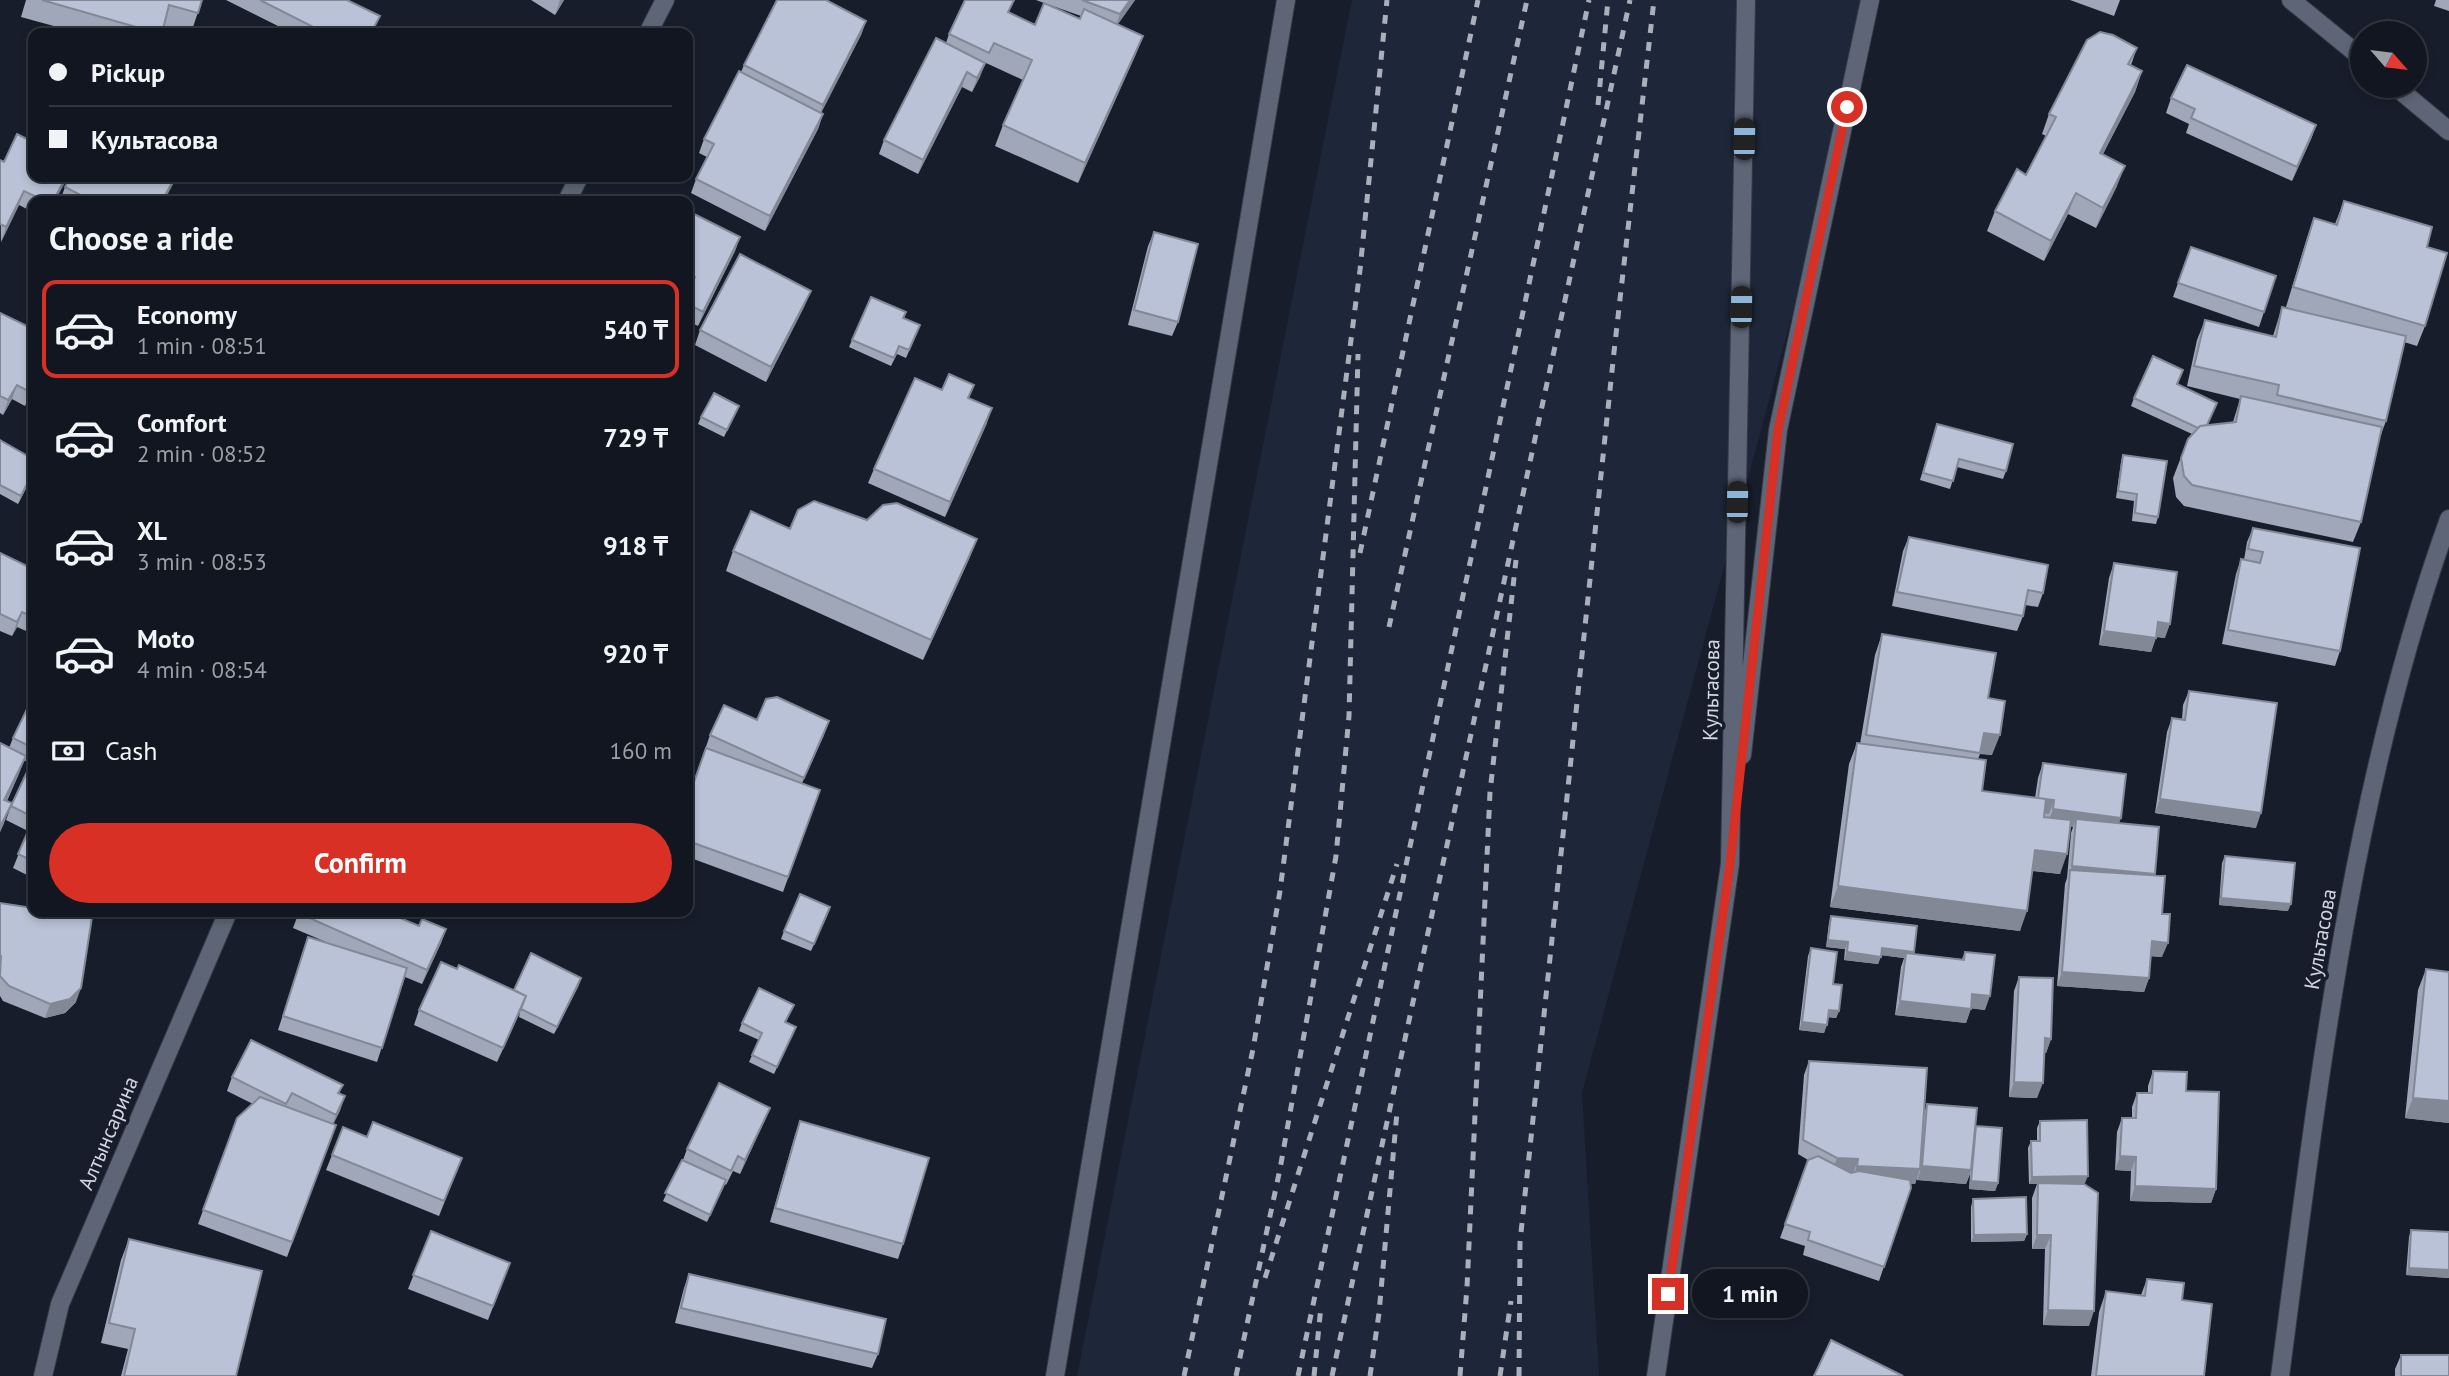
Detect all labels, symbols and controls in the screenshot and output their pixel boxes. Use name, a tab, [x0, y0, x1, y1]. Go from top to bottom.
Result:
north arrow	[2350, 21, 2427, 98]
map controls	[2350, 21, 2427, 98]
text: Pickup	[91, 56, 165, 89]
route start	[1831, 91, 1863, 123]
car	[1734, 118, 1755, 160]
text: Культасова	[91, 123, 218, 156]
text: Choose a ride	[49, 217, 234, 259]
car	[1731, 286, 1752, 328]
icon: car	[53, 298, 116, 361]
text: Economy	[137, 298, 237, 331]
text: 540 ₸	[603, 313, 668, 346]
text: 1 min · 08:51	[137, 331, 267, 360]
icon: car	[53, 406, 116, 469]
text: Comfort	[137, 406, 227, 439]
text: 729 ₸	[603, 421, 668, 454]
text: 2 min · 08:52	[137, 439, 267, 468]
car	[1727, 481, 1748, 523]
icon: car	[53, 514, 116, 577]
text: XL	[137, 514, 167, 547]
text: 918 ₸	[603, 529, 668, 562]
text: 3 min · 08:53	[137, 547, 267, 576]
icon: car	[53, 622, 116, 685]
text: Moto	[137, 622, 195, 655]
text: 920 ₸	[603, 637, 668, 670]
street label: Культасова	[1697, 639, 1725, 741]
text: 4 min · 08:54	[137, 655, 267, 684]
icon: cash	[49, 732, 87, 770]
text: Cash	[105, 734, 157, 767]
text: 160 m	[610, 736, 672, 765]
button: Confirm	[49, 823, 672, 903]
street label: Культасова	[2298, 887, 2342, 991]
street label: Алтынсарина	[72, 1072, 144, 1194]
callout: 1 min	[1692, 1270, 1808, 1318]
route end	[1652, 1278, 1684, 1310]
text: 1 min	[1722, 1279, 1778, 1308]

